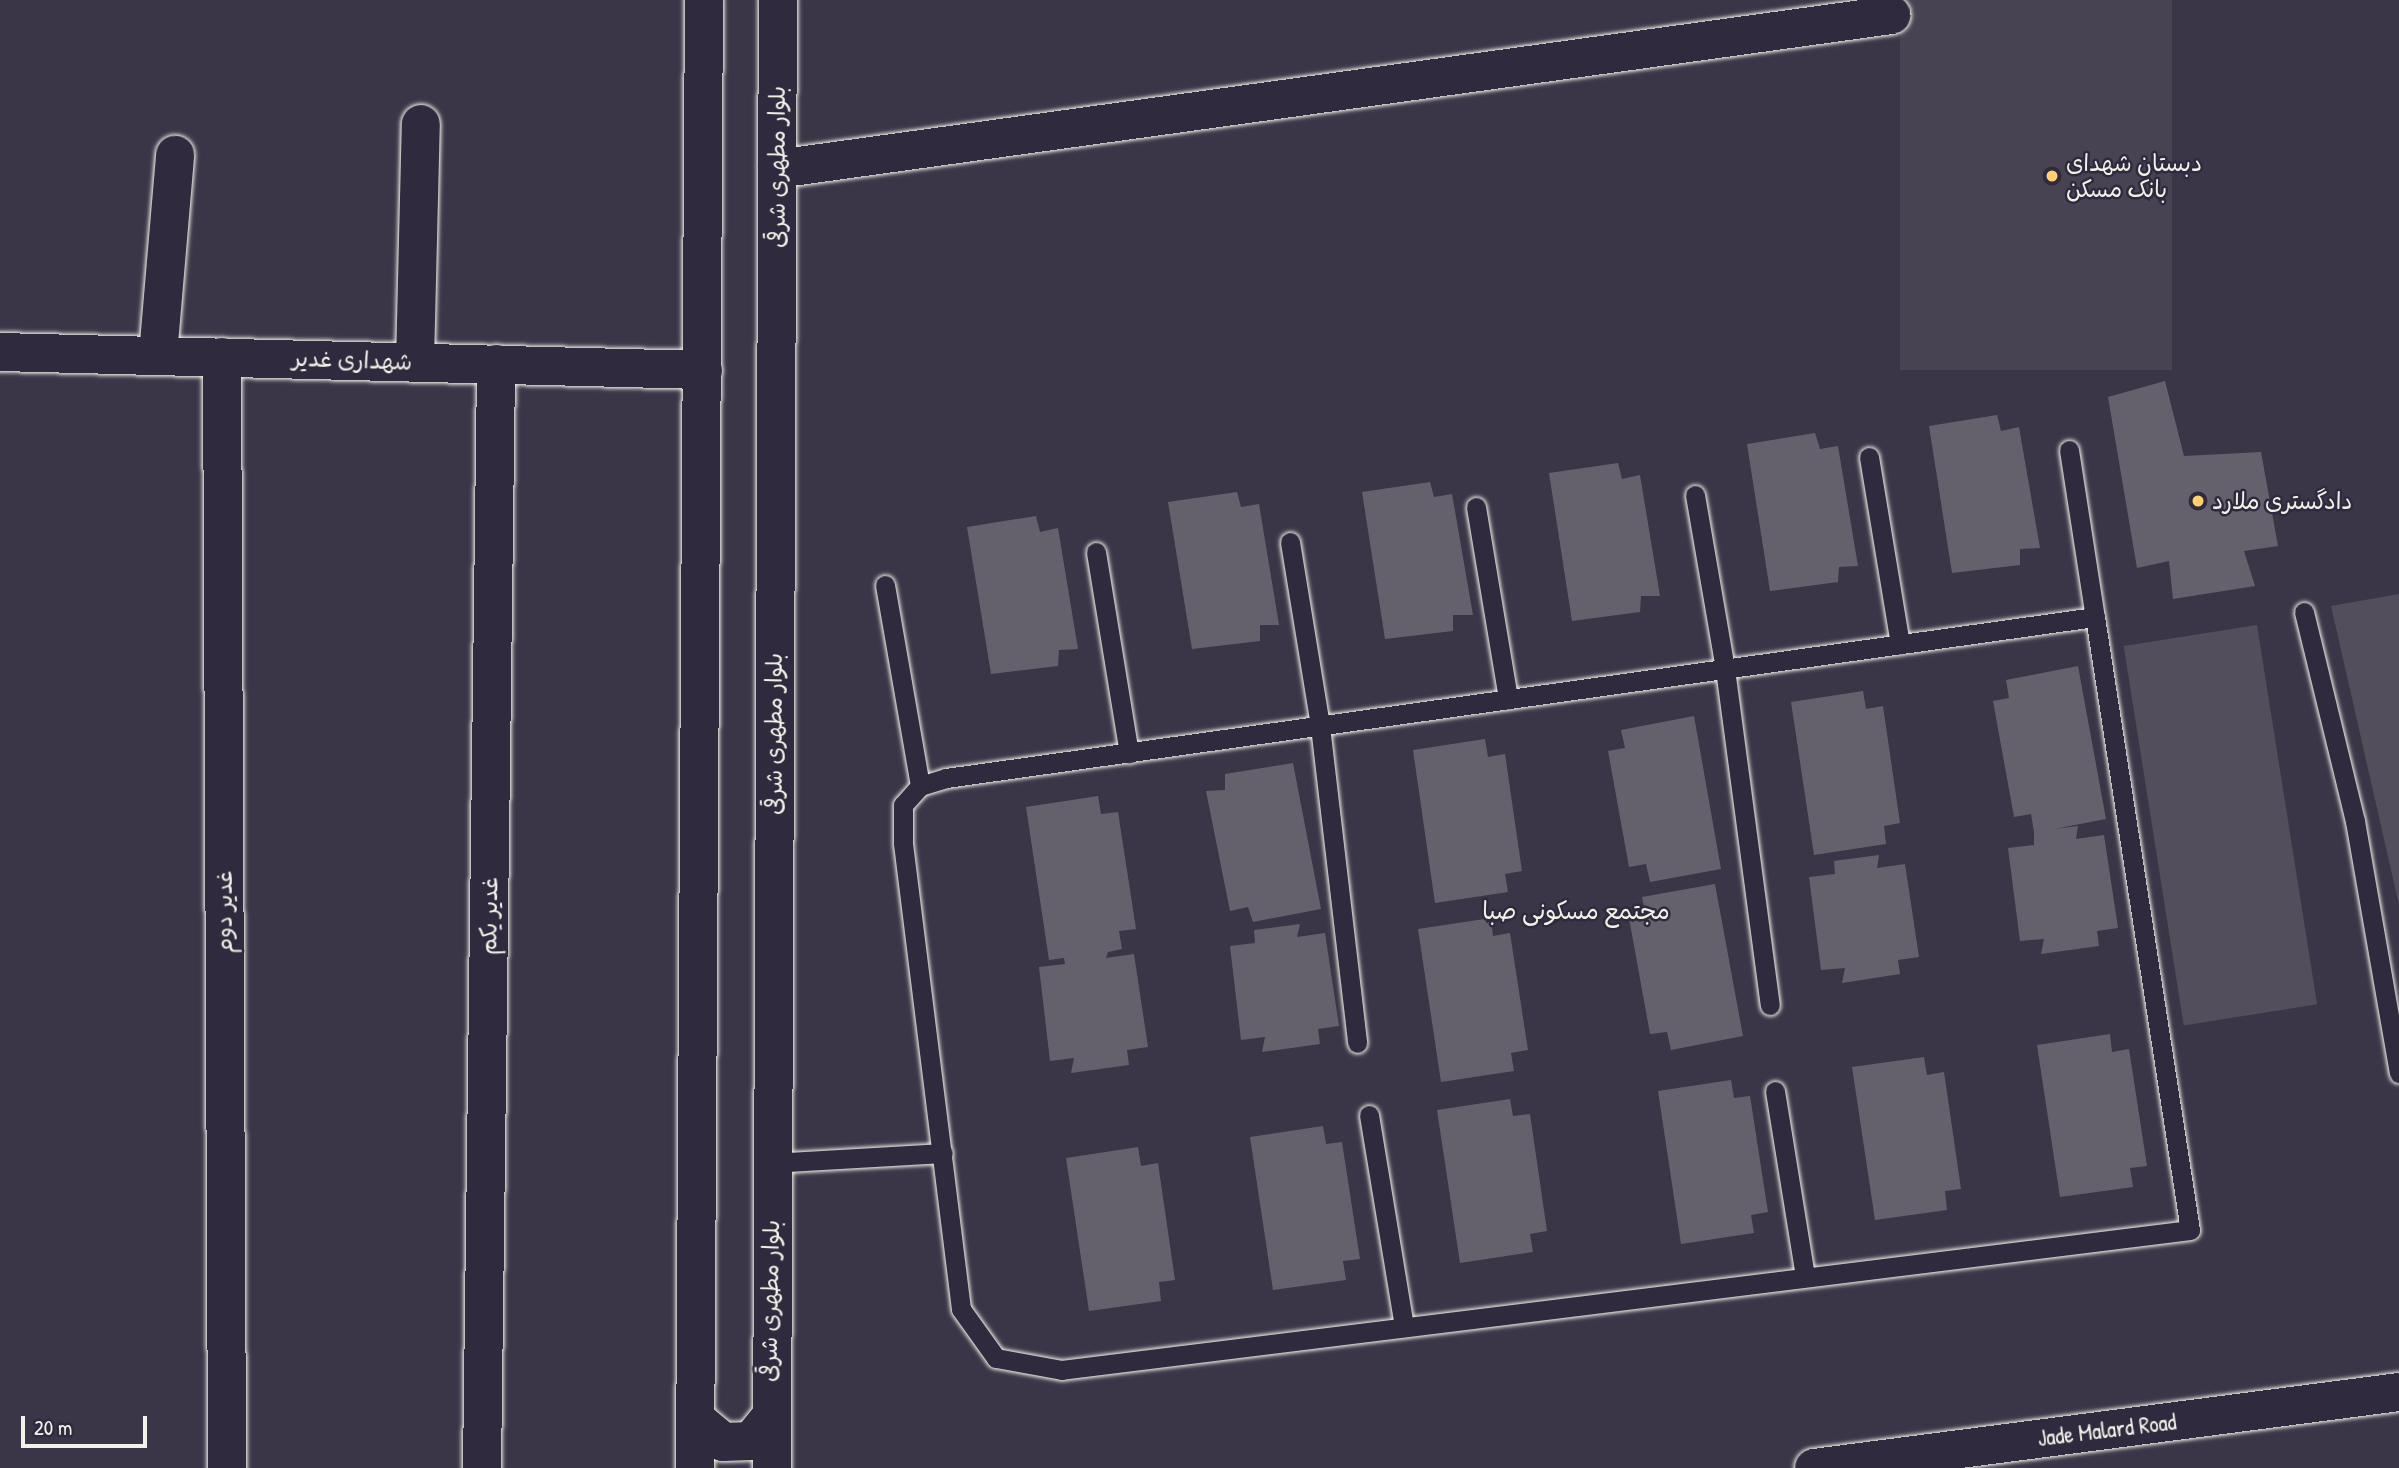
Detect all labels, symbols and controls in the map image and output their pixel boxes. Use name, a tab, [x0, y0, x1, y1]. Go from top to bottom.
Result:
street label: بلوار مطهری شرقی	[763, 86, 791, 248]
place label: دبستان شهدای بانک مسکن	[2066, 149, 2202, 203]
marker: دبستان شهدای بانک مسکن	[2044, 168, 2060, 184]
street label: شهداری غدیر	[291, 344, 413, 376]
place label: دادگستری ملارد	[2212, 487, 2352, 515]
marker: دادگستری ملارد	[2190, 493, 2206, 509]
street label: بلوار مطهری شرقی	[760, 653, 788, 815]
street label: غدیر دوم	[210, 870, 238, 954]
street label: غدیر یکم	[475, 877, 503, 955]
district label: مجتمع مسکونی صبا	[1482, 897, 1670, 925]
street label: بلوار مطهری شرقی	[755, 1220, 785, 1382]
scale bar	[24, 1402, 150, 1446]
street label: Jade Malard Road	[2036, 1408, 2178, 1452]
text: 20 m	[34, 1413, 72, 1442]

